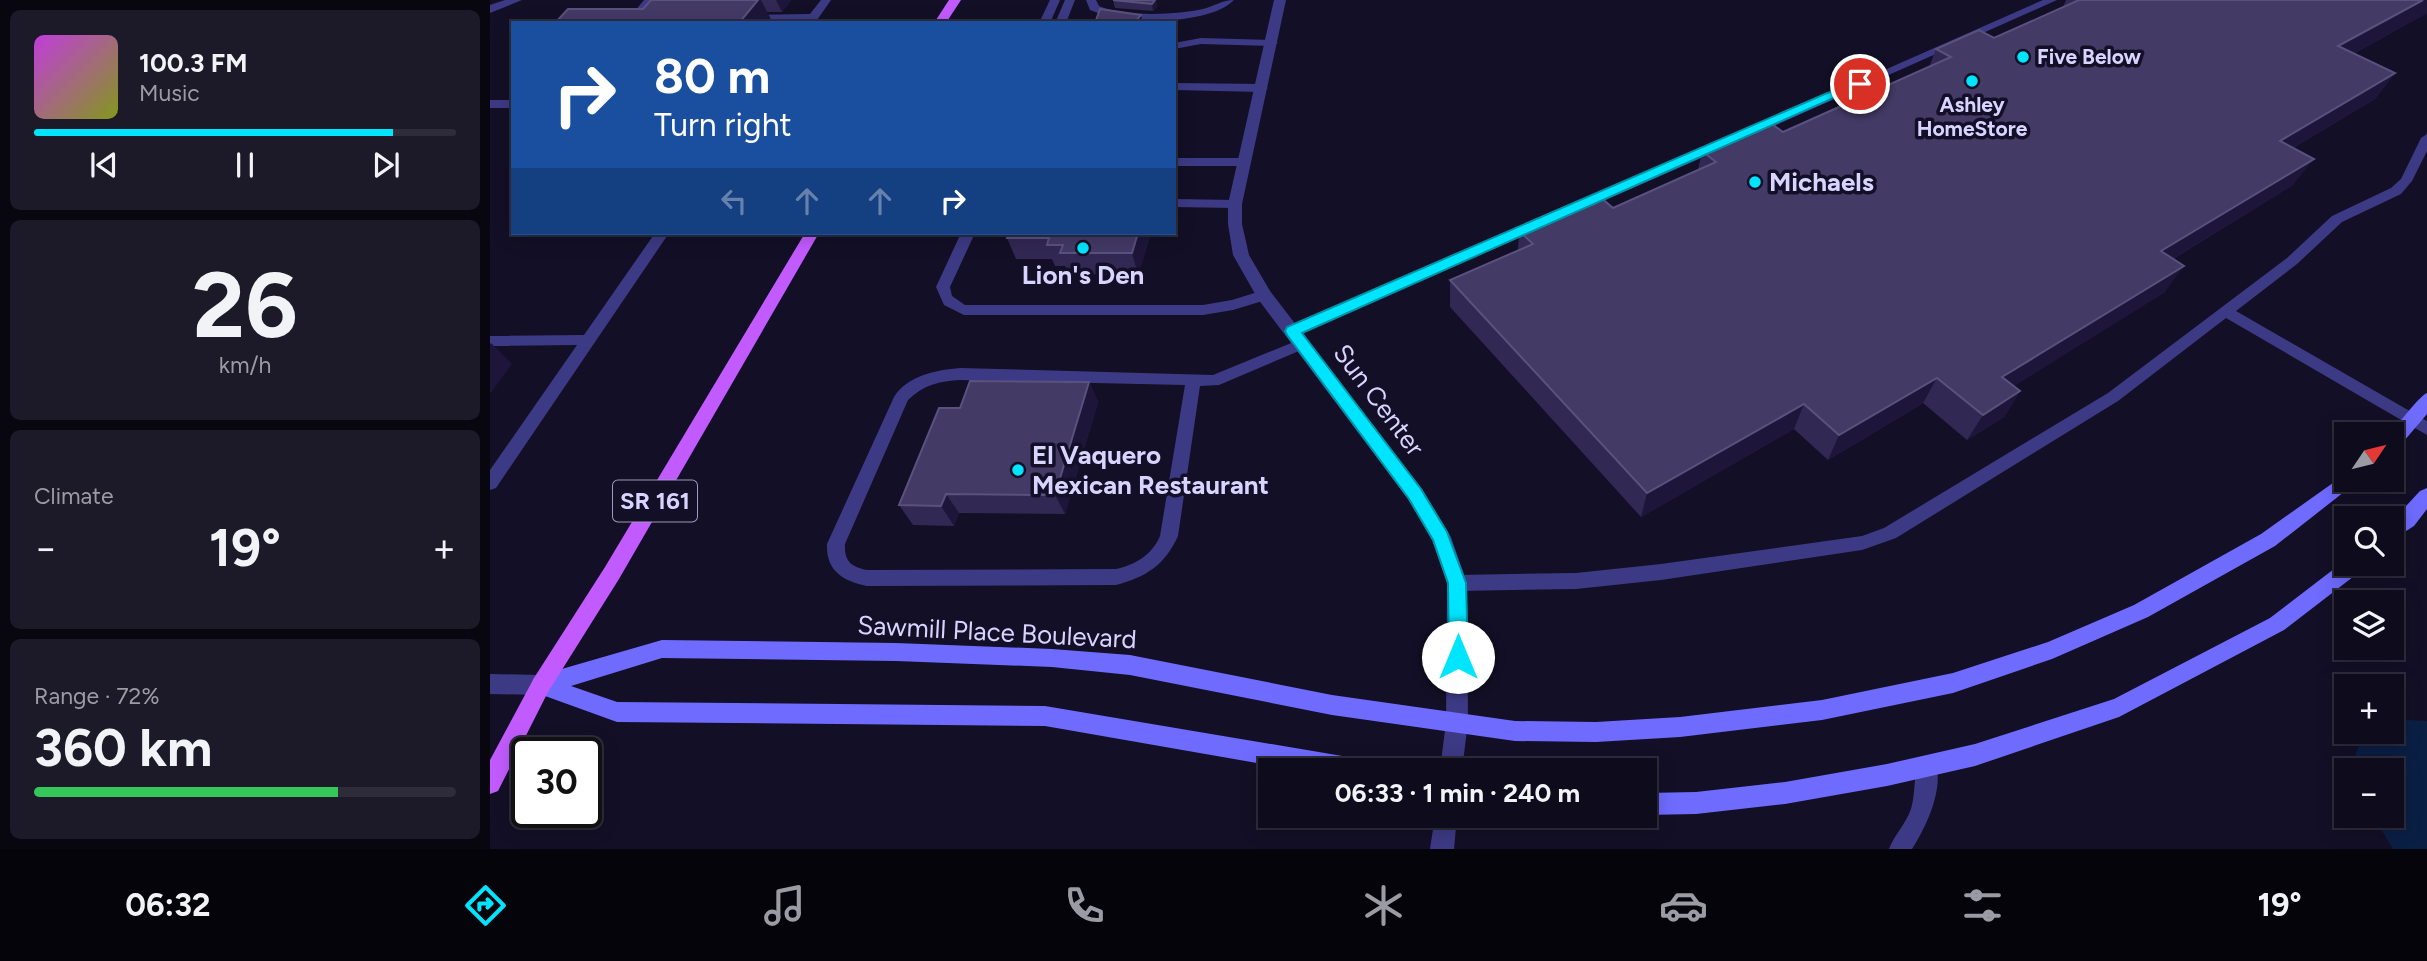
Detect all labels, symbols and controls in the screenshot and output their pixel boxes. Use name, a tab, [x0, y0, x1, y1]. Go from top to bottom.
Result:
place label: Five Below	[2037, 44, 2141, 69]
text: 80 m	[654, 46, 770, 105]
text: 100.3 FM	[139, 47, 247, 79]
icon: right	[539, 49, 630, 140]
marker: Five Below	[2015, 49, 2031, 65]
pin	[1830, 54, 1890, 114]
icon: arrive	[1841, 65, 1879, 103]
marker: Ashley HomeStore	[1964, 73, 1980, 89]
text: Music	[139, 79, 200, 107]
place label: Ashley HomeStore	[1917, 92, 2028, 141]
text: Turn right	[654, 106, 792, 144]
icon: previous	[85, 146, 123, 184]
icon: pause	[226, 146, 264, 184]
icon: next	[367, 146, 405, 184]
place label: Michaels	[1769, 166, 1874, 198]
marker: Michaels	[1747, 174, 1763, 190]
icon: left	[715, 182, 753, 220]
icon: ahead	[788, 182, 826, 220]
icon: ahead	[861, 182, 899, 220]
icon: right	[934, 182, 972, 220]
marker: Lion's Den	[1075, 240, 1091, 256]
text: 26	[192, 251, 298, 360]
place label: Lion's Den	[1022, 259, 1144, 291]
street label: Sun Center	[1327, 338, 1432, 462]
text: km/h	[219, 351, 271, 379]
north arrow	[2334, 422, 2404, 492]
map controls	[2334, 422, 2404, 828]
place label: El Vaquero Mexican Restaurant	[1032, 439, 1269, 501]
marker: El Vaquero Mexican Restaurant	[1010, 462, 1026, 478]
road number: SR 161	[613, 480, 697, 522]
text: Climate	[34, 482, 113, 510]
button: search	[2334, 506, 2404, 576]
text: 19°	[209, 517, 281, 579]
text: −	[34, 525, 58, 571]
text: +	[432, 525, 456, 571]
button: layers	[2334, 590, 2404, 660]
street label: Sawmill Place Boulevard	[857, 609, 1137, 655]
position arrow	[1421, 620, 1495, 694]
button: +	[2334, 674, 2404, 744]
text: Range · 72%	[34, 682, 160, 710]
text: 360 km	[34, 717, 212, 779]
speed limit sign: 30	[511, 737, 602, 828]
button: −	[2334, 758, 2404, 828]
text: 06:33 · 1 min · 240 m	[1335, 777, 1580, 809]
icon: directions	[461, 881, 510, 930]
icon: music	[760, 881, 809, 930]
icon: phone	[1060, 881, 1109, 930]
icon: climate	[1359, 881, 1408, 930]
icon: car	[1659, 881, 1708, 930]
icon: filters	[1958, 881, 2007, 930]
text: 06:32	[125, 886, 210, 924]
text: 19°	[2258, 886, 2302, 924]

